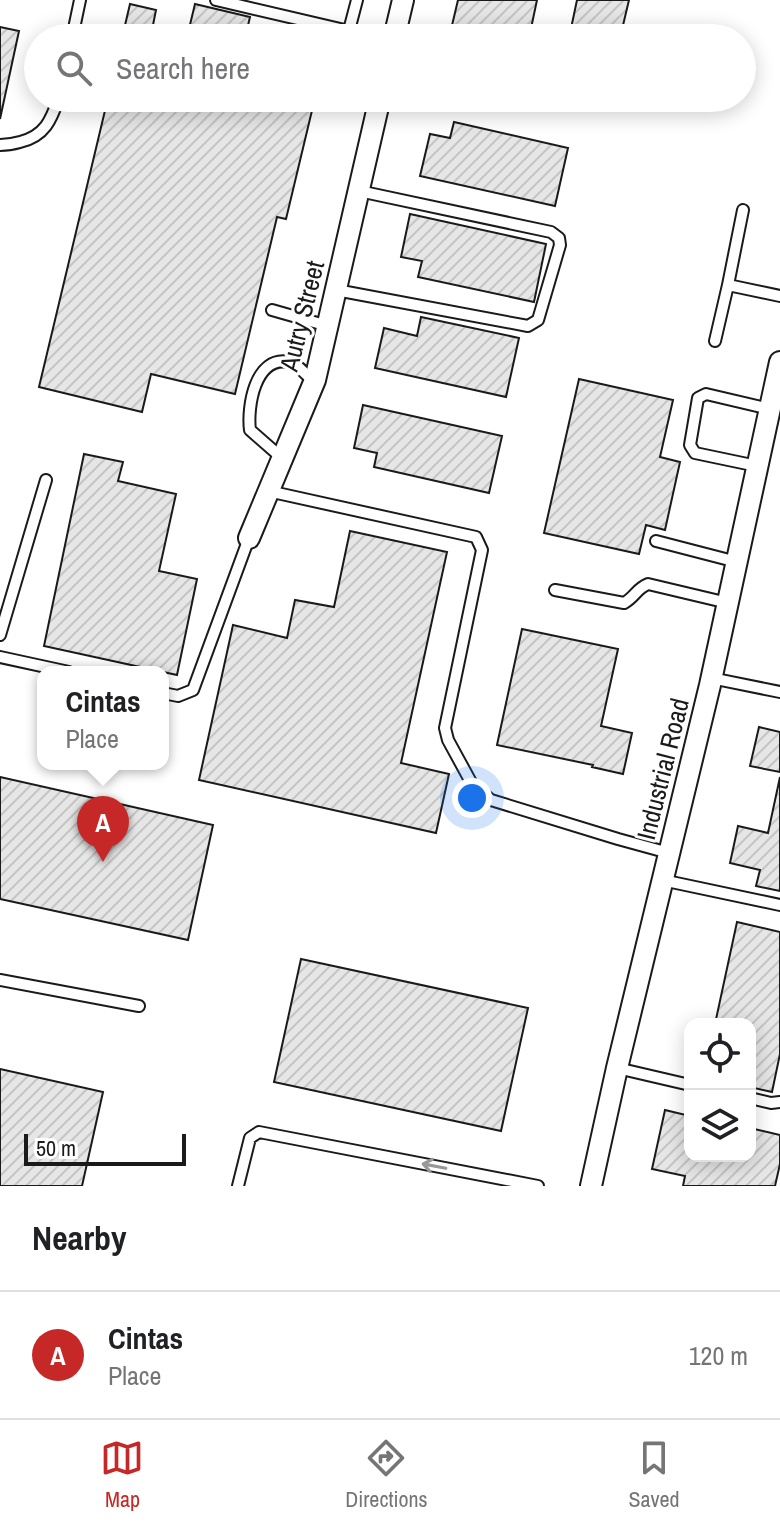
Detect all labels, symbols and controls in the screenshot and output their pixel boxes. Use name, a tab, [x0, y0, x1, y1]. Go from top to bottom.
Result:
search box	[24, 24, 756, 112]
icon: search	[52, 46, 96, 90]
text: Search here	[116, 48, 250, 88]
street label: Autry Street	[271, 257, 332, 376]
popup	[37, 666, 169, 770]
text: Cintas	[65, 681, 141, 721]
street label: Industrial Road	[628, 694, 697, 843]
text: Place	[65, 721, 119, 756]
your location	[452, 778, 492, 818]
pin: A	[77, 796, 129, 862]
map controls	[684, 1018, 756, 1162]
button: locate	[684, 1018, 756, 1090]
button: layers	[684, 1090, 756, 1162]
scale bar	[24, 1130, 186, 1166]
text: 50 m	[36, 1133, 76, 1163]
one-way arrow	[422, 1157, 447, 1172]
text: Nearby	[32, 1215, 127, 1261]
text: Cintas	[108, 1318, 183, 1358]
text: A	[50, 1338, 66, 1373]
text: 120 m	[689, 1338, 748, 1373]
text: Place	[108, 1358, 161, 1393]
tab: Map	[100, 1436, 144, 1514]
tab: Directions	[345, 1436, 428, 1514]
tab: Saved	[628, 1436, 680, 1514]

